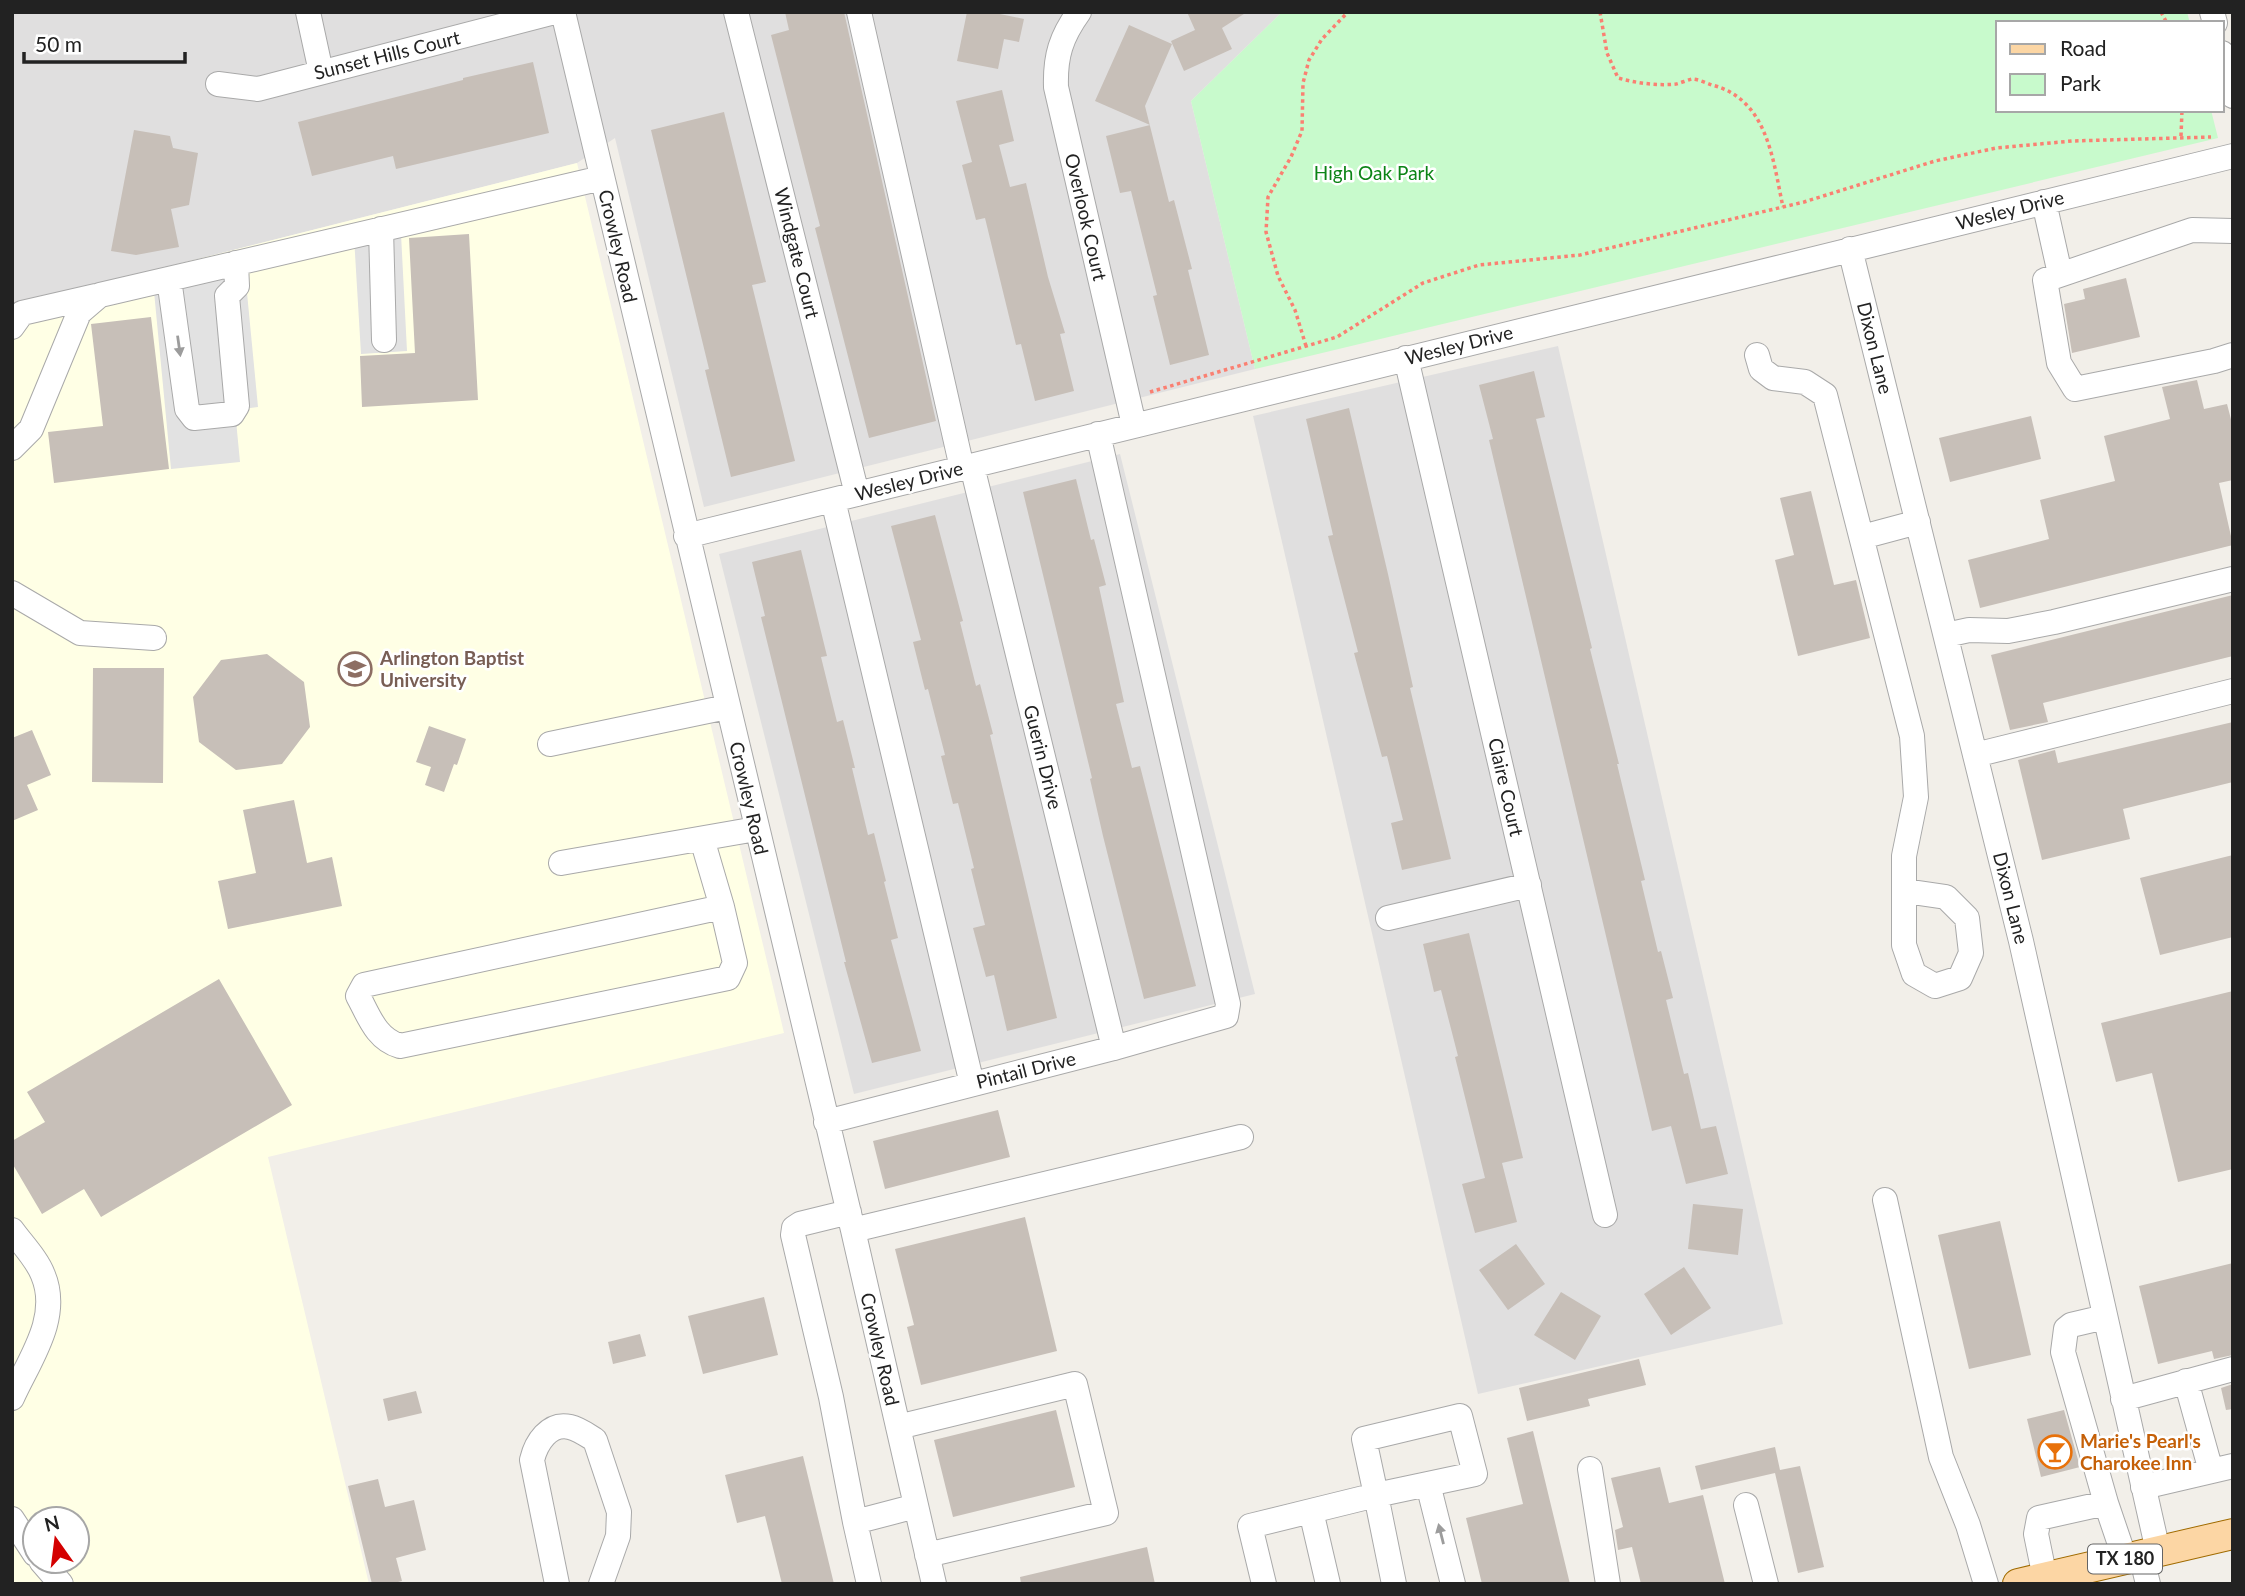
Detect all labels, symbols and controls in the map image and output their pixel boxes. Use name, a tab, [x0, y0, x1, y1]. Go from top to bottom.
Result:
scale bar	[24, 21, 186, 65]
legend	[1996, 21, 2224, 112]
street label: Sunset Hills Court	[311, 25, 462, 84]
text: 50 m	[35, 31, 82, 56]
text: Road	[2060, 35, 2107, 60]
text: Park	[2060, 70, 2101, 95]
street label: Overlook Court	[1061, 151, 1112, 283]
park label: High Oak Park	[1314, 161, 1435, 184]
street label: Windgate Court	[770, 185, 825, 321]
street label: Wesley Drive	[1953, 185, 2066, 234]
street label: Crowley Road	[594, 187, 643, 305]
street label: Dixon Lane	[1853, 300, 1898, 396]
street label: Wesley Drive	[1402, 320, 1515, 369]
one-way arrow	[173, 336, 184, 358]
street label: Wesley Drive	[852, 456, 965, 505]
place label: Arlington Baptist University	[379, 646, 524, 691]
school or university icon: Arlington Baptist University	[336, 650, 374, 688]
street label: Guerin Drive	[1019, 702, 1068, 811]
street label: Claire Court	[1484, 735, 1529, 838]
street label: Crowley Road	[725, 739, 774, 857]
street label: Dixon Lane	[1989, 850, 2034, 946]
street label: Pintail Drive	[974, 1046, 1078, 1093]
street label: Crowley Road	[856, 1290, 905, 1408]
place label: Marie's Pearl's Charokee Inn	[2080, 1429, 2201, 1474]
bar icon: Marie's Pearl's Charokee Inn	[2036, 1433, 2074, 1471]
north arrow	[21, 1505, 91, 1575]
text: N	[42, 1510, 62, 1536]
one-way arrow	[1435, 1523, 1446, 1545]
road number: TX 180	[2088, 1544, 2162, 1574]

